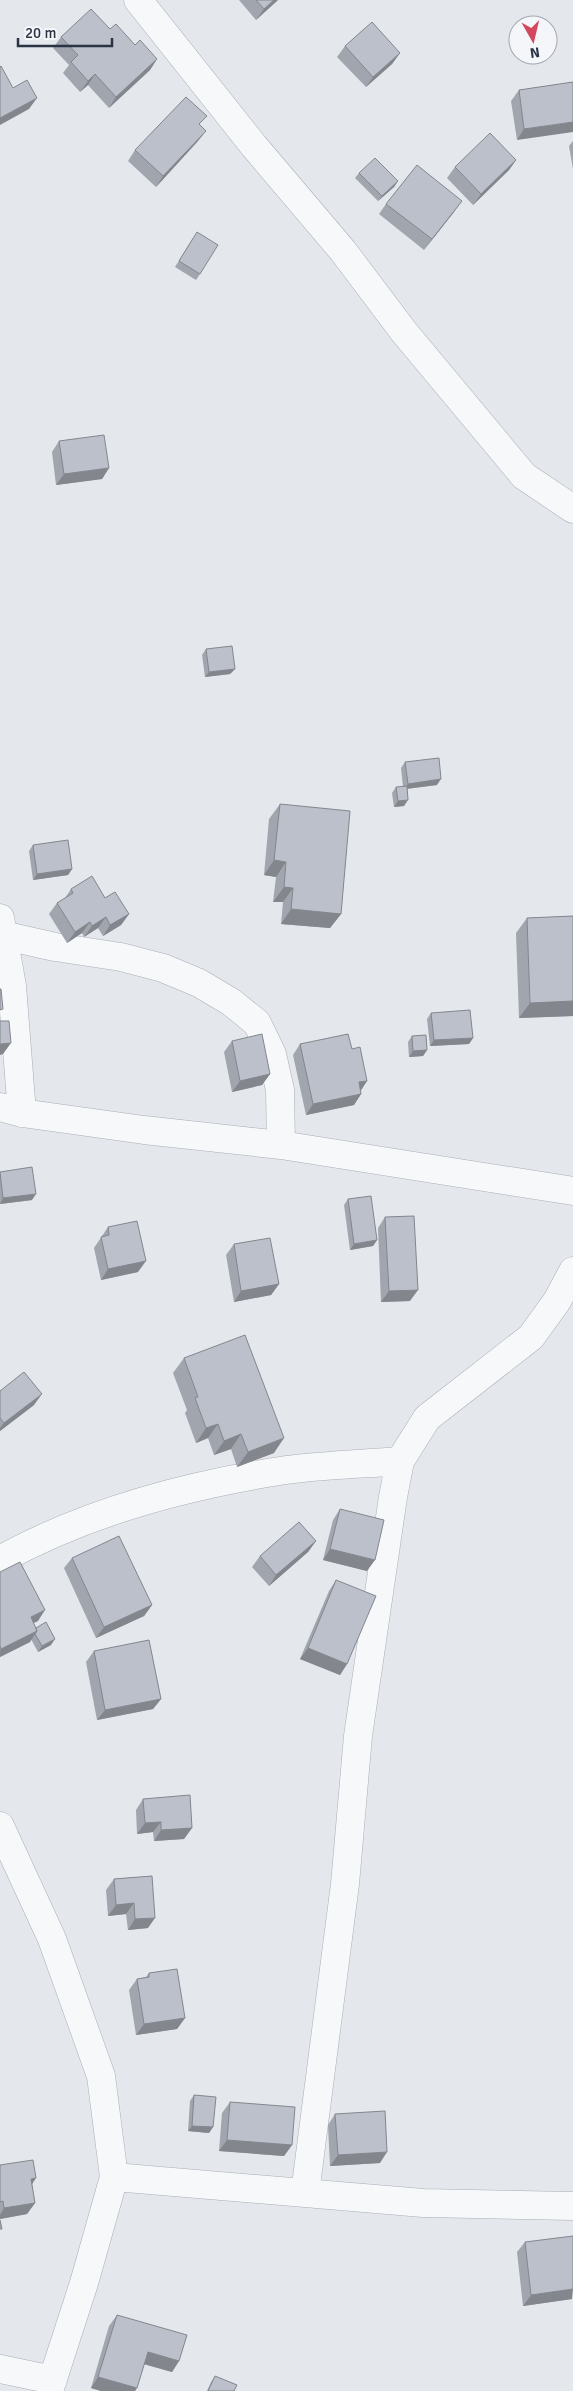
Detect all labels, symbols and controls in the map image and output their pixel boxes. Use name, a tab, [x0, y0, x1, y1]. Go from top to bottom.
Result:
scale bar	[18, 15, 111, 47]
north arrow	[508, 15, 558, 65]
text: 20 m	[25, 24, 56, 42]
text: N	[529, 43, 541, 61]

